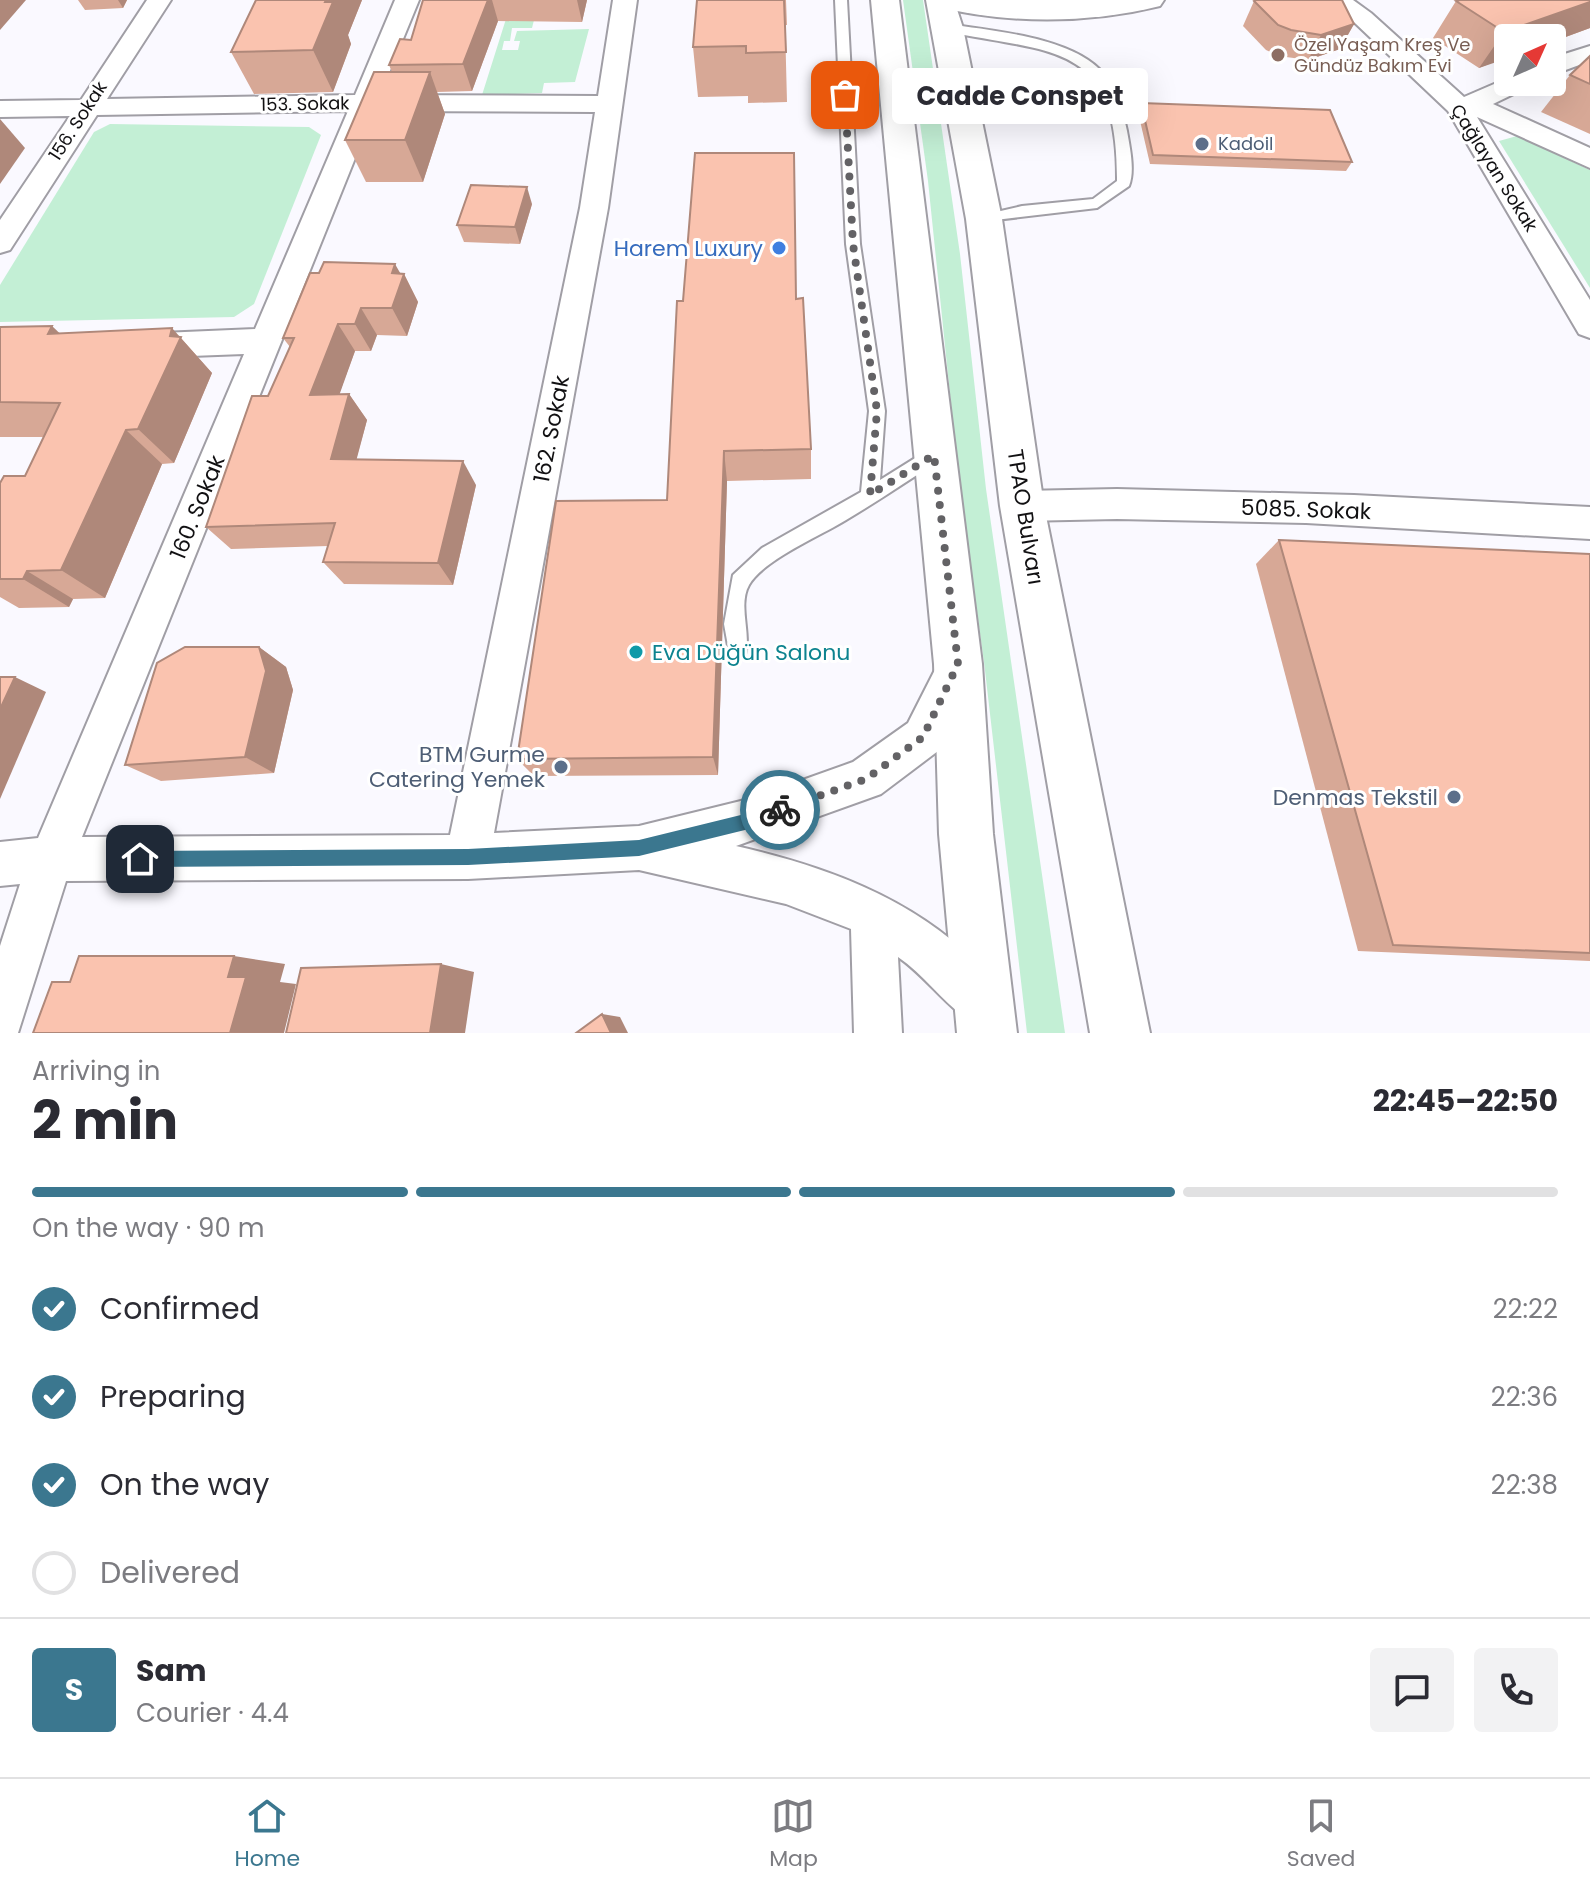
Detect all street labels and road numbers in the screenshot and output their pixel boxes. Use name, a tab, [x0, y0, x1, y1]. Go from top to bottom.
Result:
street label: 156. Sokak	[43, 76, 113, 165]
street label: 153. Sokak	[260, 90, 350, 117]
street label: Çağlayan Sokak	[1445, 99, 1544, 237]
street label: 162. Sokak	[526, 372, 577, 485]
street label: TPAO Bulvarı	[1000, 447, 1051, 587]
street label: 160. Sokak	[163, 450, 233, 564]
street label: 5085. Sokak	[1240, 492, 1372, 527]

